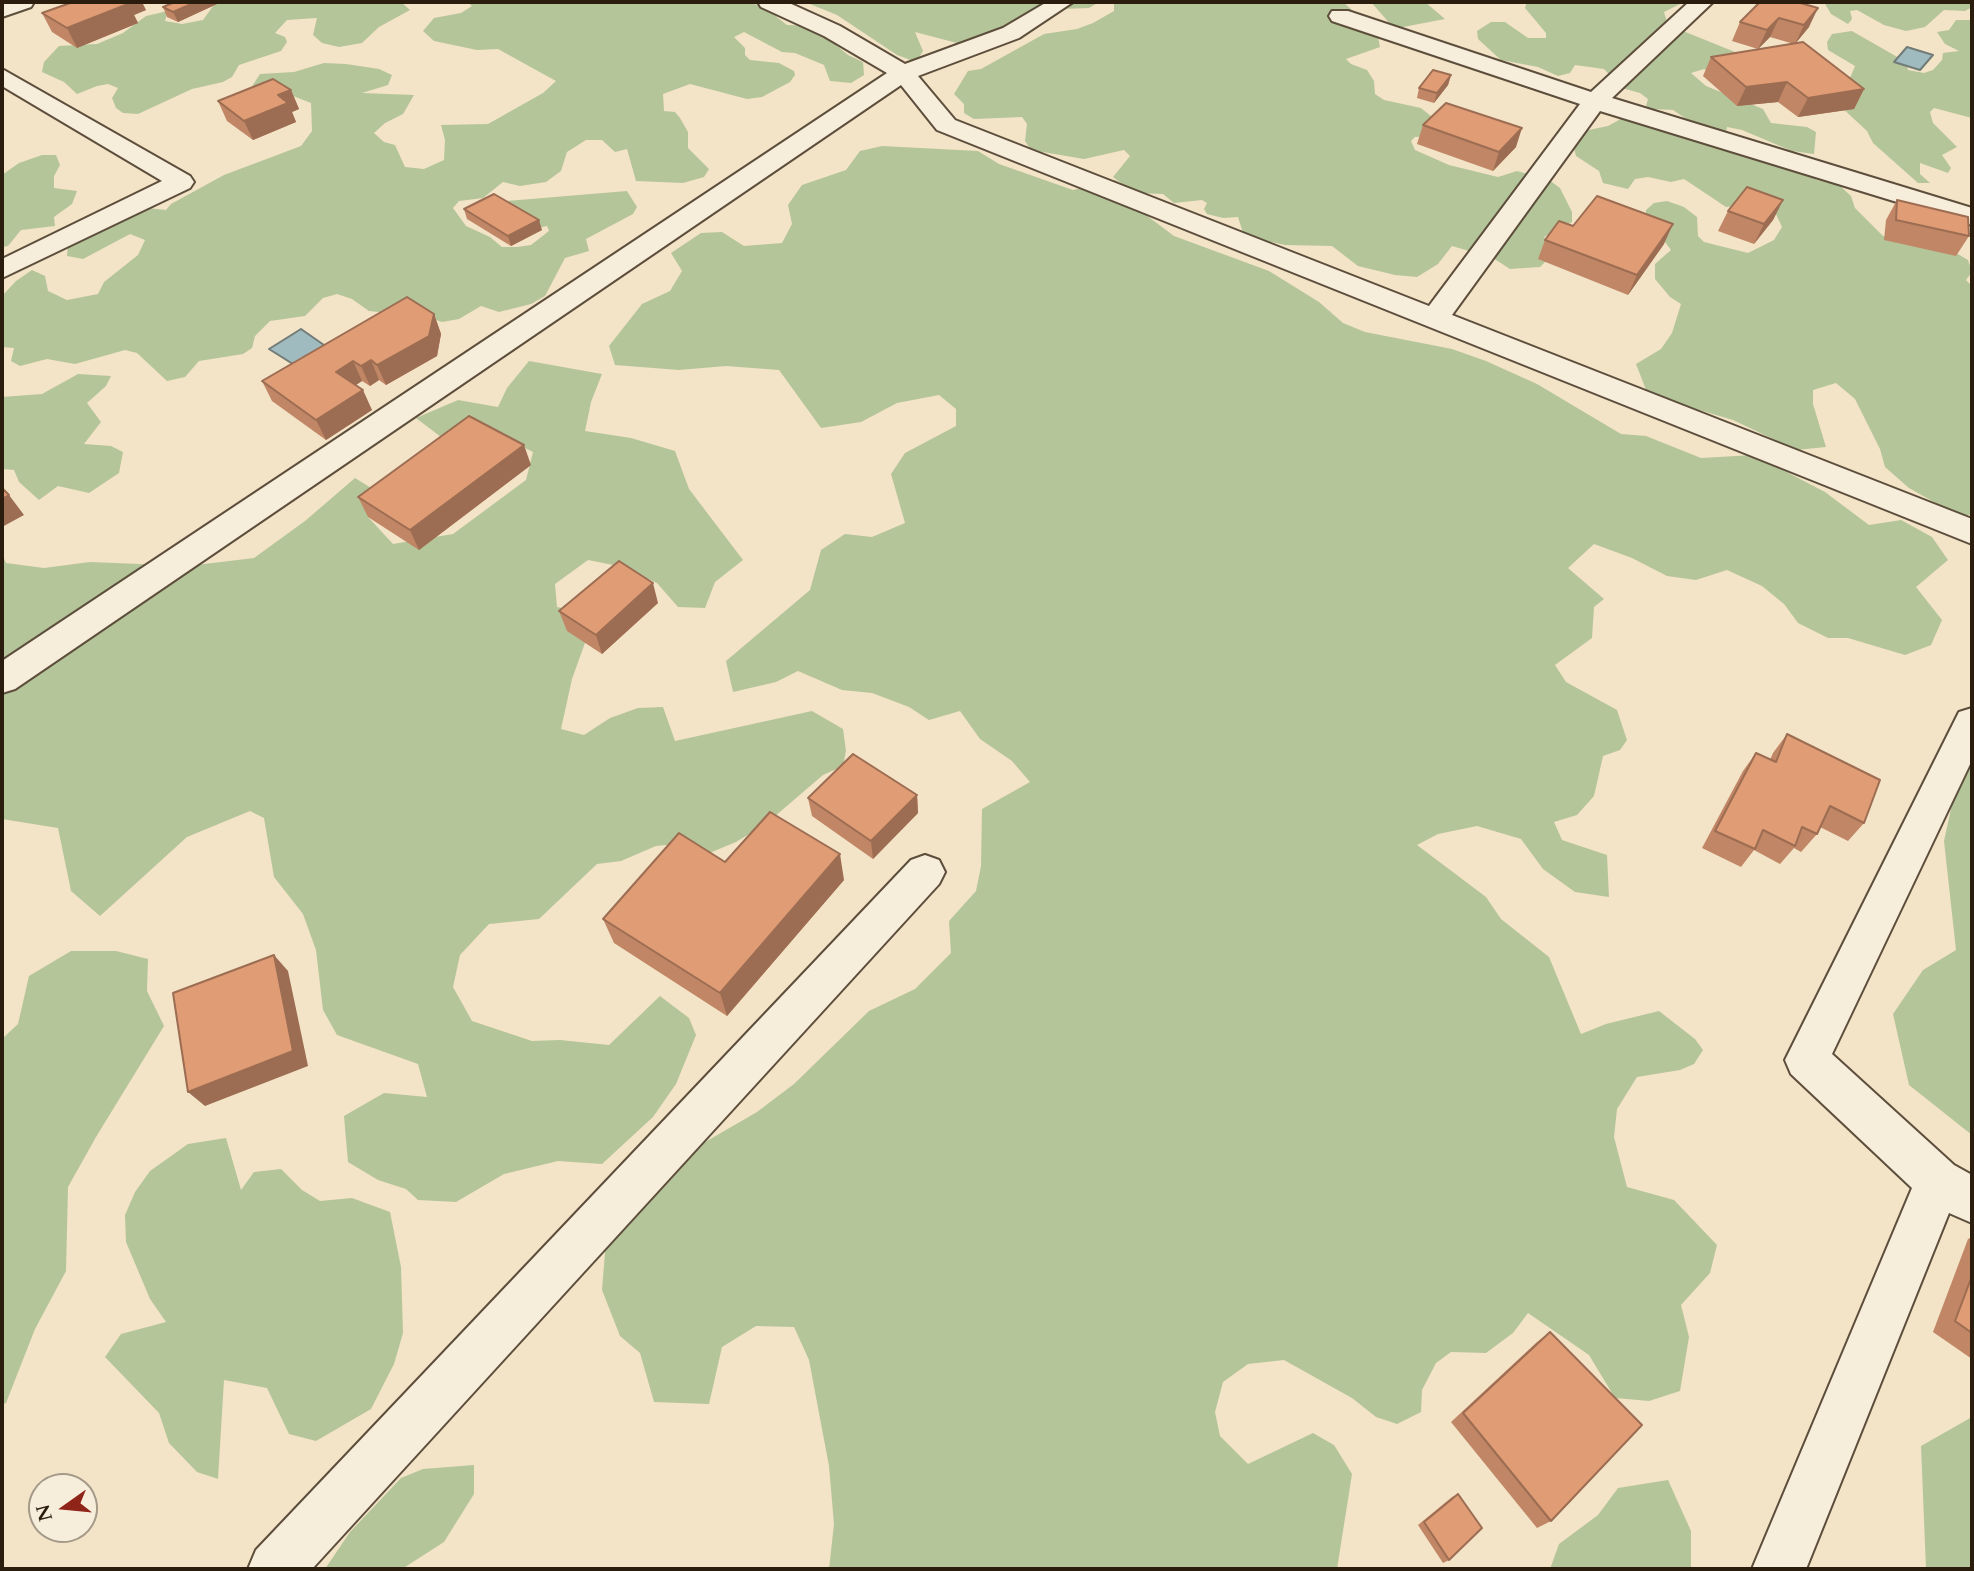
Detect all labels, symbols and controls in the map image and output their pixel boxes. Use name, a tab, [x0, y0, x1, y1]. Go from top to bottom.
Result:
north arrow	[28, 1473, 98, 1543]
text: N	[30, 1502, 59, 1524]

